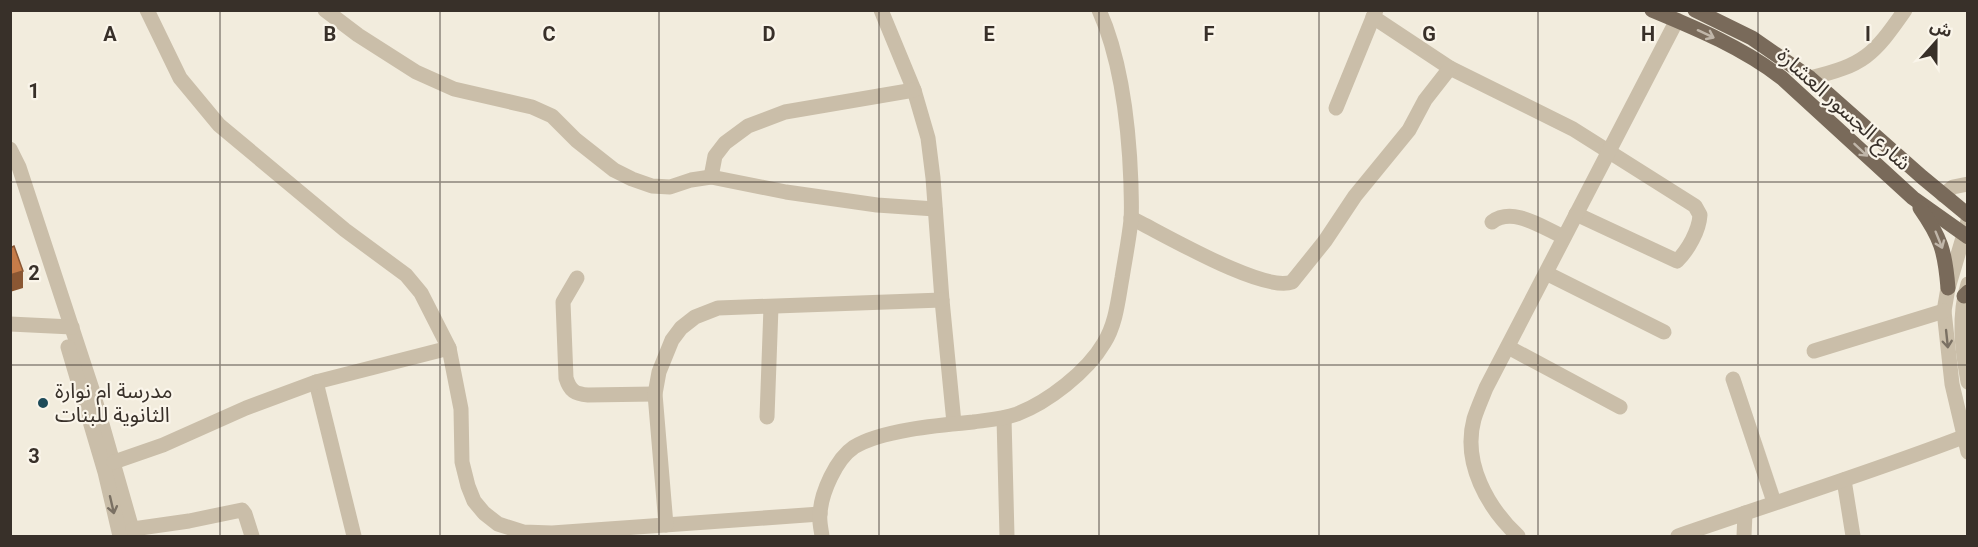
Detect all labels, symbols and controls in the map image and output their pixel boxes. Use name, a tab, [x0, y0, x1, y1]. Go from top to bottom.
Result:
north arrow	[1906, 12, 1966, 72]
text: ش	[1928, 16, 1955, 41]
text: A	[103, 22, 117, 46]
text: B	[324, 22, 336, 46]
text: C	[542, 22, 556, 46]
text: D	[763, 22, 776, 46]
text: E	[983, 22, 995, 46]
text: F	[1204, 22, 1215, 46]
text: G	[1422, 22, 1436, 46]
text: H	[1641, 22, 1655, 46]
text: I	[1865, 22, 1871, 46]
one-way arrow	[1697, 28, 1715, 40]
street label: شارع الجسور العشارة	[1770, 43, 1916, 177]
text: 1	[28, 79, 40, 103]
one-way arrow	[1853, 143, 1868, 157]
one-way arrow	[1934, 230, 1945, 248]
text: 2	[28, 261, 40, 285]
one-way arrow	[1942, 329, 1953, 349]
place label: مدرسة ام نوارة الثانوية للبنات	[55, 379, 172, 427]
marker: مدرسة ام نوارة الثانوية للبنات	[36, 396, 50, 410]
text: 3	[28, 444, 40, 468]
one-way arrow	[107, 495, 119, 514]

